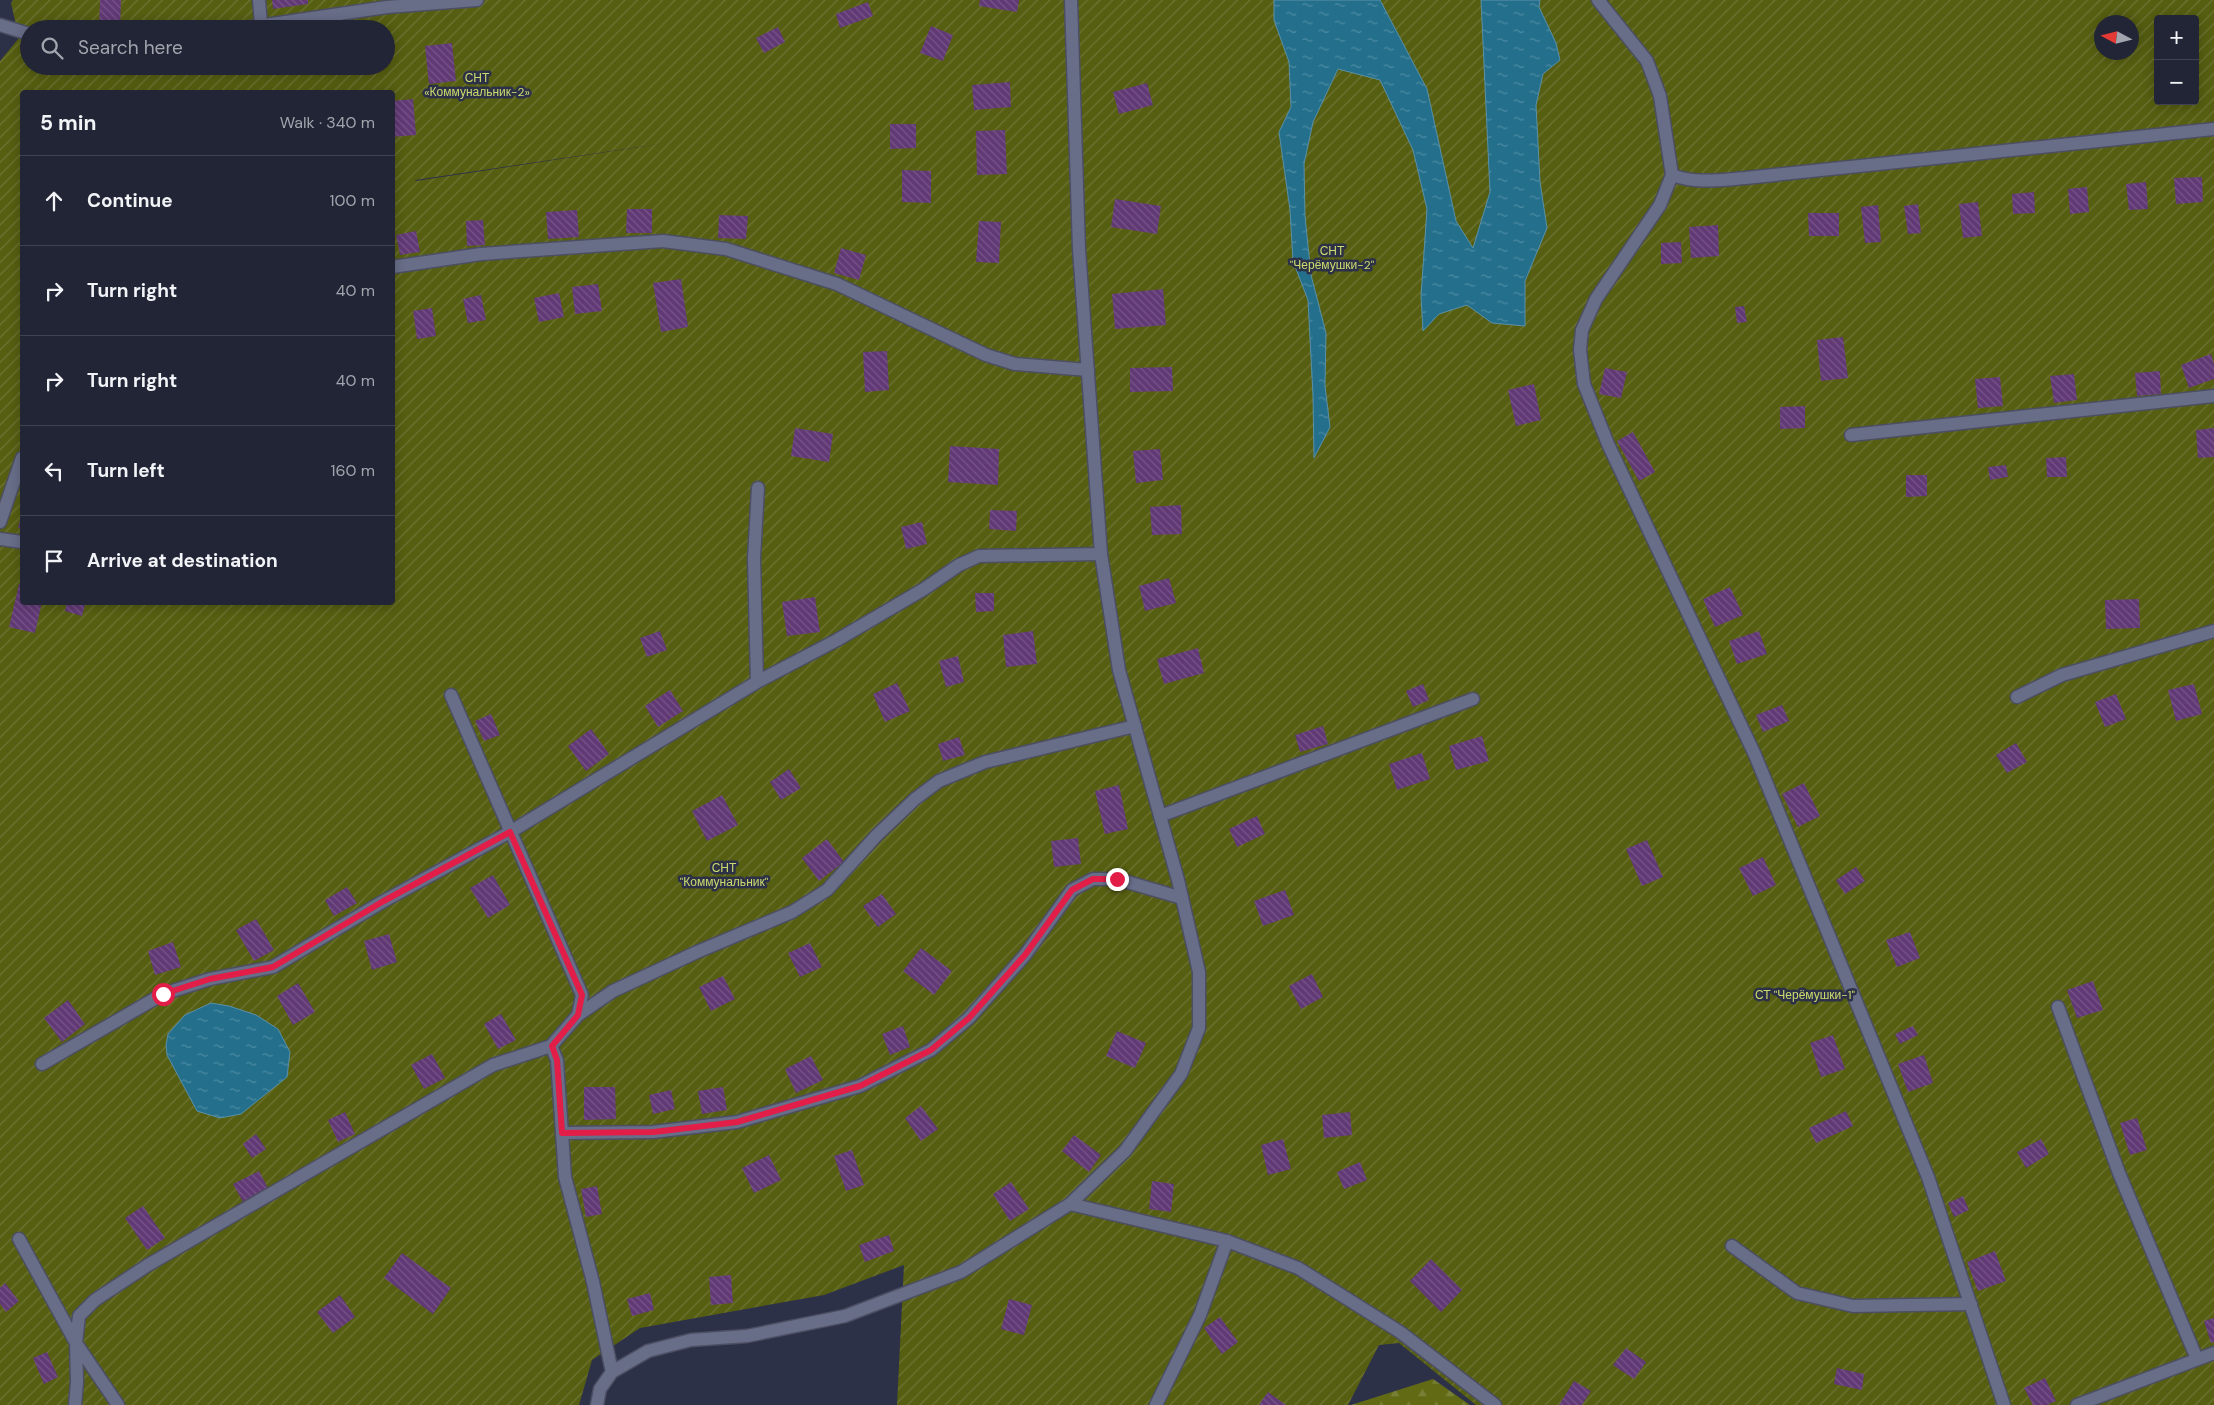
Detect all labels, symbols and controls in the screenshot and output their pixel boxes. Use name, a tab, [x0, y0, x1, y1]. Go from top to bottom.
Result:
north arrow	[2094, 15, 2139, 60]
map controls	[2154, 15, 2199, 105]
button: +	[2154, 15, 2199, 60]
search box	[20, 20, 395, 75]
icon: search	[38, 34, 66, 62]
text: Search here	[78, 35, 183, 60]
button: −	[2154, 60, 2199, 105]
park label: СНТ «Коммунальник-2»	[424, 70, 530, 100]
text: 5 min	[40, 109, 96, 137]
text: Walk · 340 m	[280, 112, 375, 133]
icon: ahead	[40, 187, 68, 215]
text: Continue	[87, 188, 173, 213]
text: 100 m	[330, 190, 375, 211]
park label: СНТ "Черёмушки-2"	[1290, 243, 1375, 273]
icon: right	[40, 277, 68, 305]
text: Turn right	[87, 278, 177, 303]
text: 40 m	[336, 280, 375, 301]
icon: right	[40, 367, 68, 395]
text: Turn right	[87, 368, 177, 393]
text: 40 m	[336, 370, 375, 391]
icon: left	[40, 457, 68, 485]
text: Turn left	[87, 458, 165, 483]
text: 160 m	[331, 460, 375, 481]
icon: arrive	[40, 547, 68, 575]
text: Arrive at destination	[87, 548, 278, 573]
park label: СНТ "Коммунальник"	[680, 860, 769, 890]
route end	[1106, 868, 1129, 891]
route start	[152, 983, 175, 1006]
park label: СТ "Черёмушки-1"	[1755, 987, 1856, 1003]

